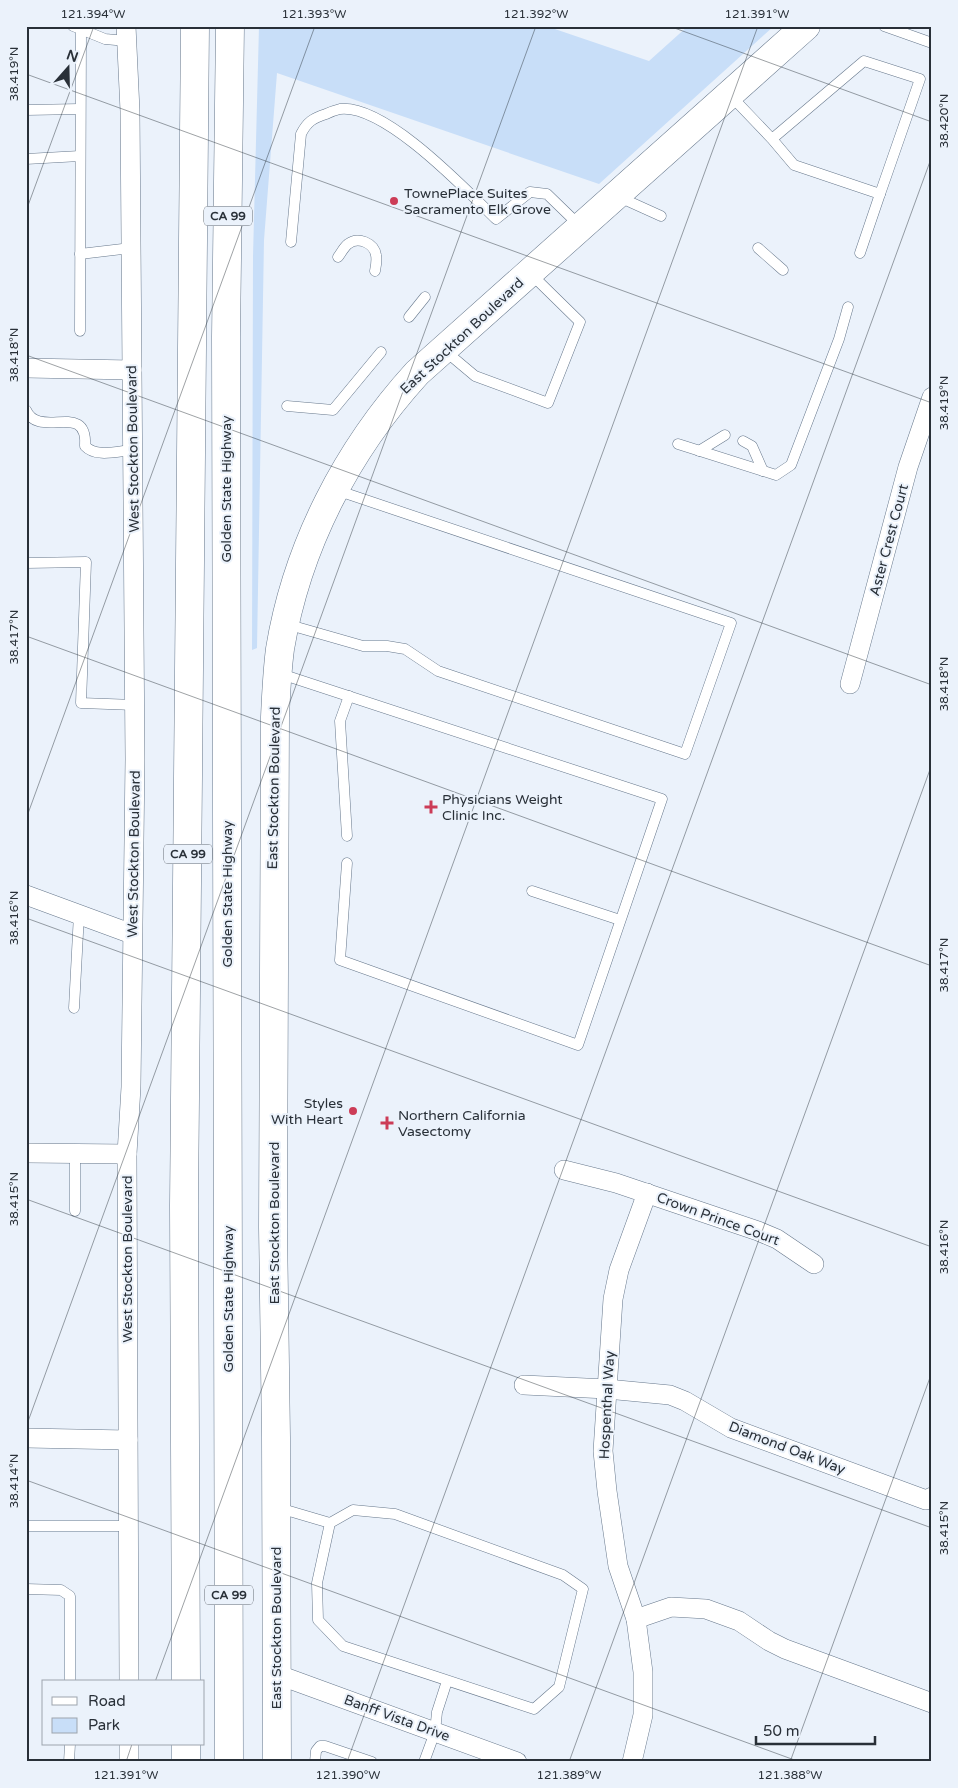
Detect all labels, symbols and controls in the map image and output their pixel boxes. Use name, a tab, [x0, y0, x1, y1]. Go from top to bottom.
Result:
text: 121.394°W	[60, 7, 126, 21]
text: 121.393°W	[281, 7, 347, 21]
text: 121.392°W	[503, 7, 569, 21]
text: 121.391°W	[724, 7, 790, 21]
north arrow	[42, 42, 92, 92]
text: N	[64, 46, 80, 66]
text: 38.419°N	[7, 47, 21, 101]
text: 38.420°N	[937, 94, 951, 148]
place label: TownePlace Suites Sacramento Elk Grove	[404, 185, 551, 218]
marker: TownePlace Suites Sacramento Elk Grove	[388, 195, 400, 207]
road number: CA 99	[204, 207, 252, 226]
street label: East Stockton Boulevard	[397, 274, 527, 398]
text: 38.418°N	[7, 328, 21, 382]
street label: West Stockton Boulevard	[123, 365, 143, 533]
text: 38.419°N	[937, 376, 951, 430]
street label: Golden State Highway	[218, 415, 235, 563]
street label: Aster Crest Court	[866, 482, 912, 598]
text: 38.417°N	[7, 610, 21, 664]
text: 38.418°N	[937, 657, 951, 711]
street label: East Stockton Boulevard	[264, 707, 284, 869]
street label: West Stockton Boulevard	[124, 770, 144, 938]
place label: Physicians Weight Clinic Inc.	[442, 791, 563, 824]
marker: Physicians Weight Clinic Inc.	[424, 800, 438, 814]
street label: Golden State Highway	[219, 820, 236, 968]
road number: CA 99	[164, 844, 212, 864]
text: 38.416°N	[7, 891, 21, 945]
text: 38.417°N	[937, 938, 951, 992]
place label: Styles With Heart	[271, 1095, 344, 1128]
marker: Styles With Heart	[347, 1105, 359, 1117]
place label: Northern California Vasectomy	[398, 1107, 526, 1140]
marker: Northern California Vasectomy	[380, 1116, 394, 1130]
street label: East Stockton Boulevard	[266, 1142, 283, 1304]
text: 38.415°N	[7, 1172, 21, 1226]
street label: West Stockton Boulevard	[119, 1175, 136, 1343]
street label: Crown Prince Court	[654, 1189, 782, 1249]
text: 38.416°N	[937, 1220, 951, 1274]
street label: Golden State Highway	[220, 1225, 237, 1373]
street label: Hospenthal Way	[596, 1350, 618, 1460]
street label: Diamond Oak Way	[726, 1418, 848, 1478]
text: 38.414°N	[7, 1454, 21, 1508]
text: 38.415°N	[937, 1501, 951, 1555]
street label: East Stockton Boulevard	[268, 1547, 285, 1709]
road number: CA 99	[205, 1586, 253, 1604]
legend	[42, 1680, 205, 1746]
street label: Banff Vista Drive	[342, 1691, 452, 1745]
text: Road	[88, 1692, 126, 1710]
scale bar	[756, 1713, 874, 1745]
text: Park	[88, 1716, 120, 1734]
text: 50 m	[763, 1722, 800, 1740]
text: 121.391°W	[93, 1768, 159, 1782]
text: 121.390°W	[315, 1768, 381, 1782]
text: 121.389°W	[536, 1768, 602, 1782]
text: 121.388°W	[757, 1768, 823, 1782]

